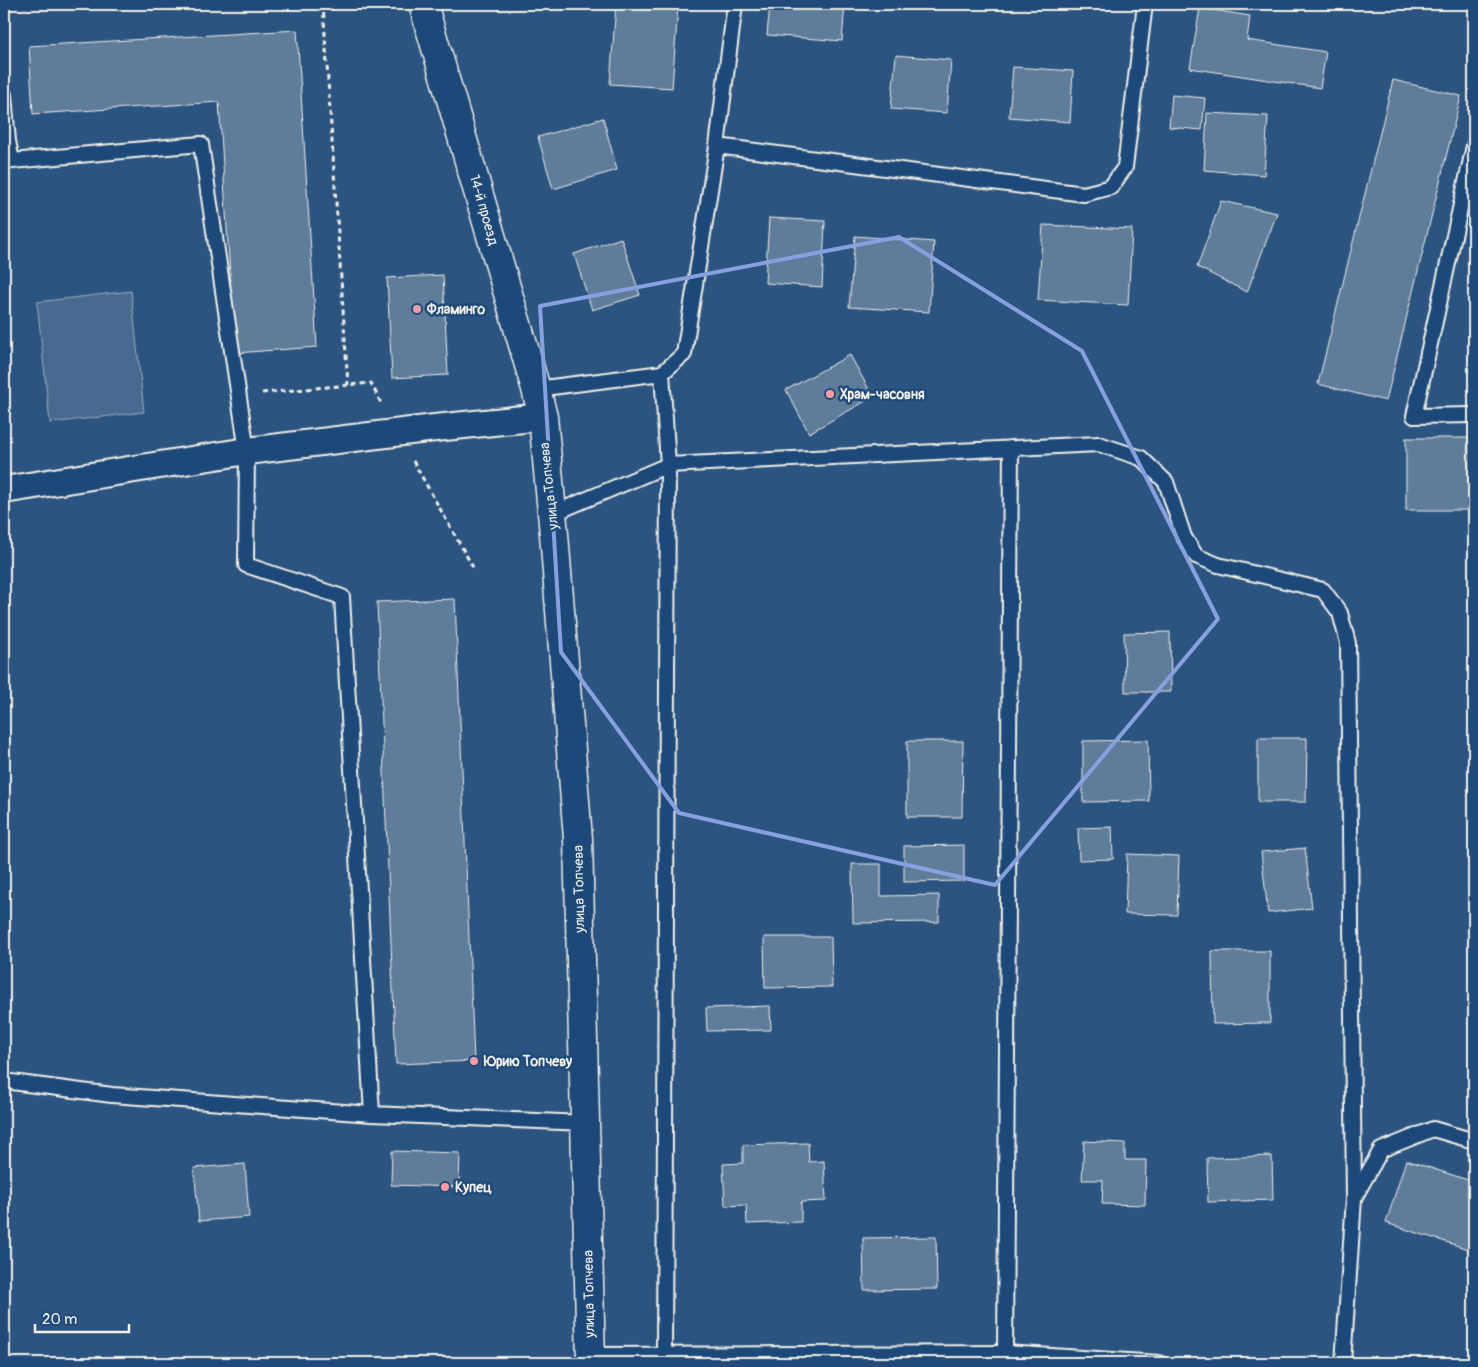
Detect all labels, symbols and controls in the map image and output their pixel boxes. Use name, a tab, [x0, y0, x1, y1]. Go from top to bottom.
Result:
street label: 14-й проезд	[466, 173, 502, 248]
place label: Фламинго	[426, 301, 485, 318]
marker: Фламинго	[411, 303, 423, 315]
place label: Храм-часовня	[840, 386, 925, 403]
marker: Храм-часовня	[824, 388, 836, 400]
street label: улица Топчева	[536, 442, 562, 531]
street label: улица Топчева	[570, 845, 588, 934]
place label: Юрию Топчеву	[483, 1053, 572, 1070]
marker: Юрию Топчеву	[468, 1055, 480, 1067]
place label: Купец	[455, 1179, 492, 1196]
marker: Купец	[439, 1181, 451, 1193]
street label: улица Топчева	[580, 1250, 598, 1339]
scale bar	[35, 1302, 129, 1334]
text: 20 m	[42, 1310, 77, 1329]

